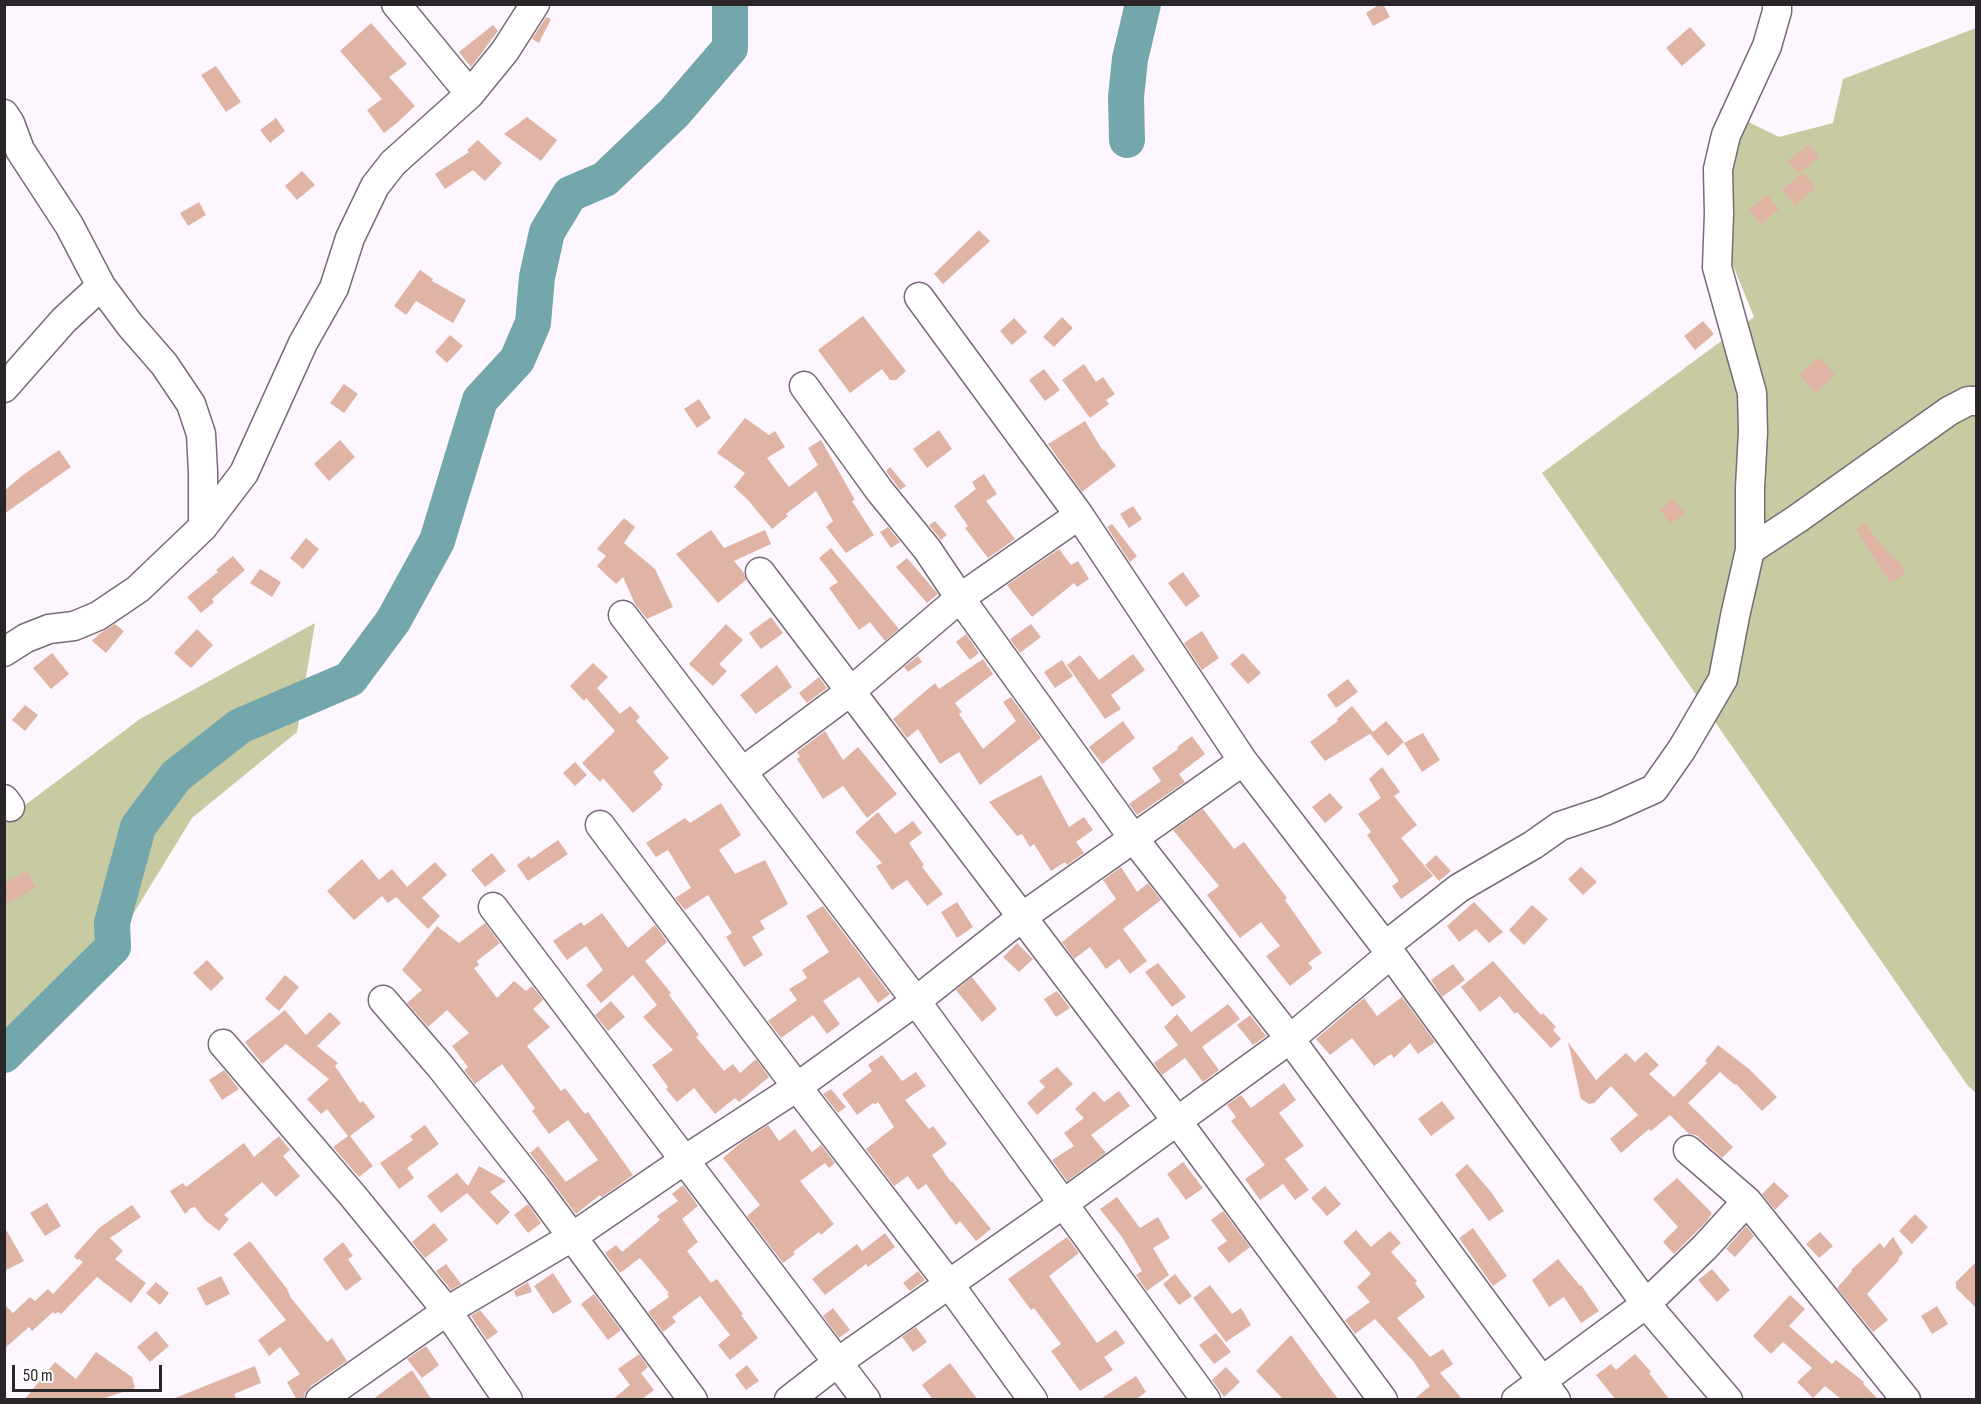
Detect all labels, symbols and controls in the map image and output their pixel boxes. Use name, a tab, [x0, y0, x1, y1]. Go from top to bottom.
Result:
scale bar	[15, 1353, 165, 1391]
text: 50 m	[23, 1365, 53, 1386]

